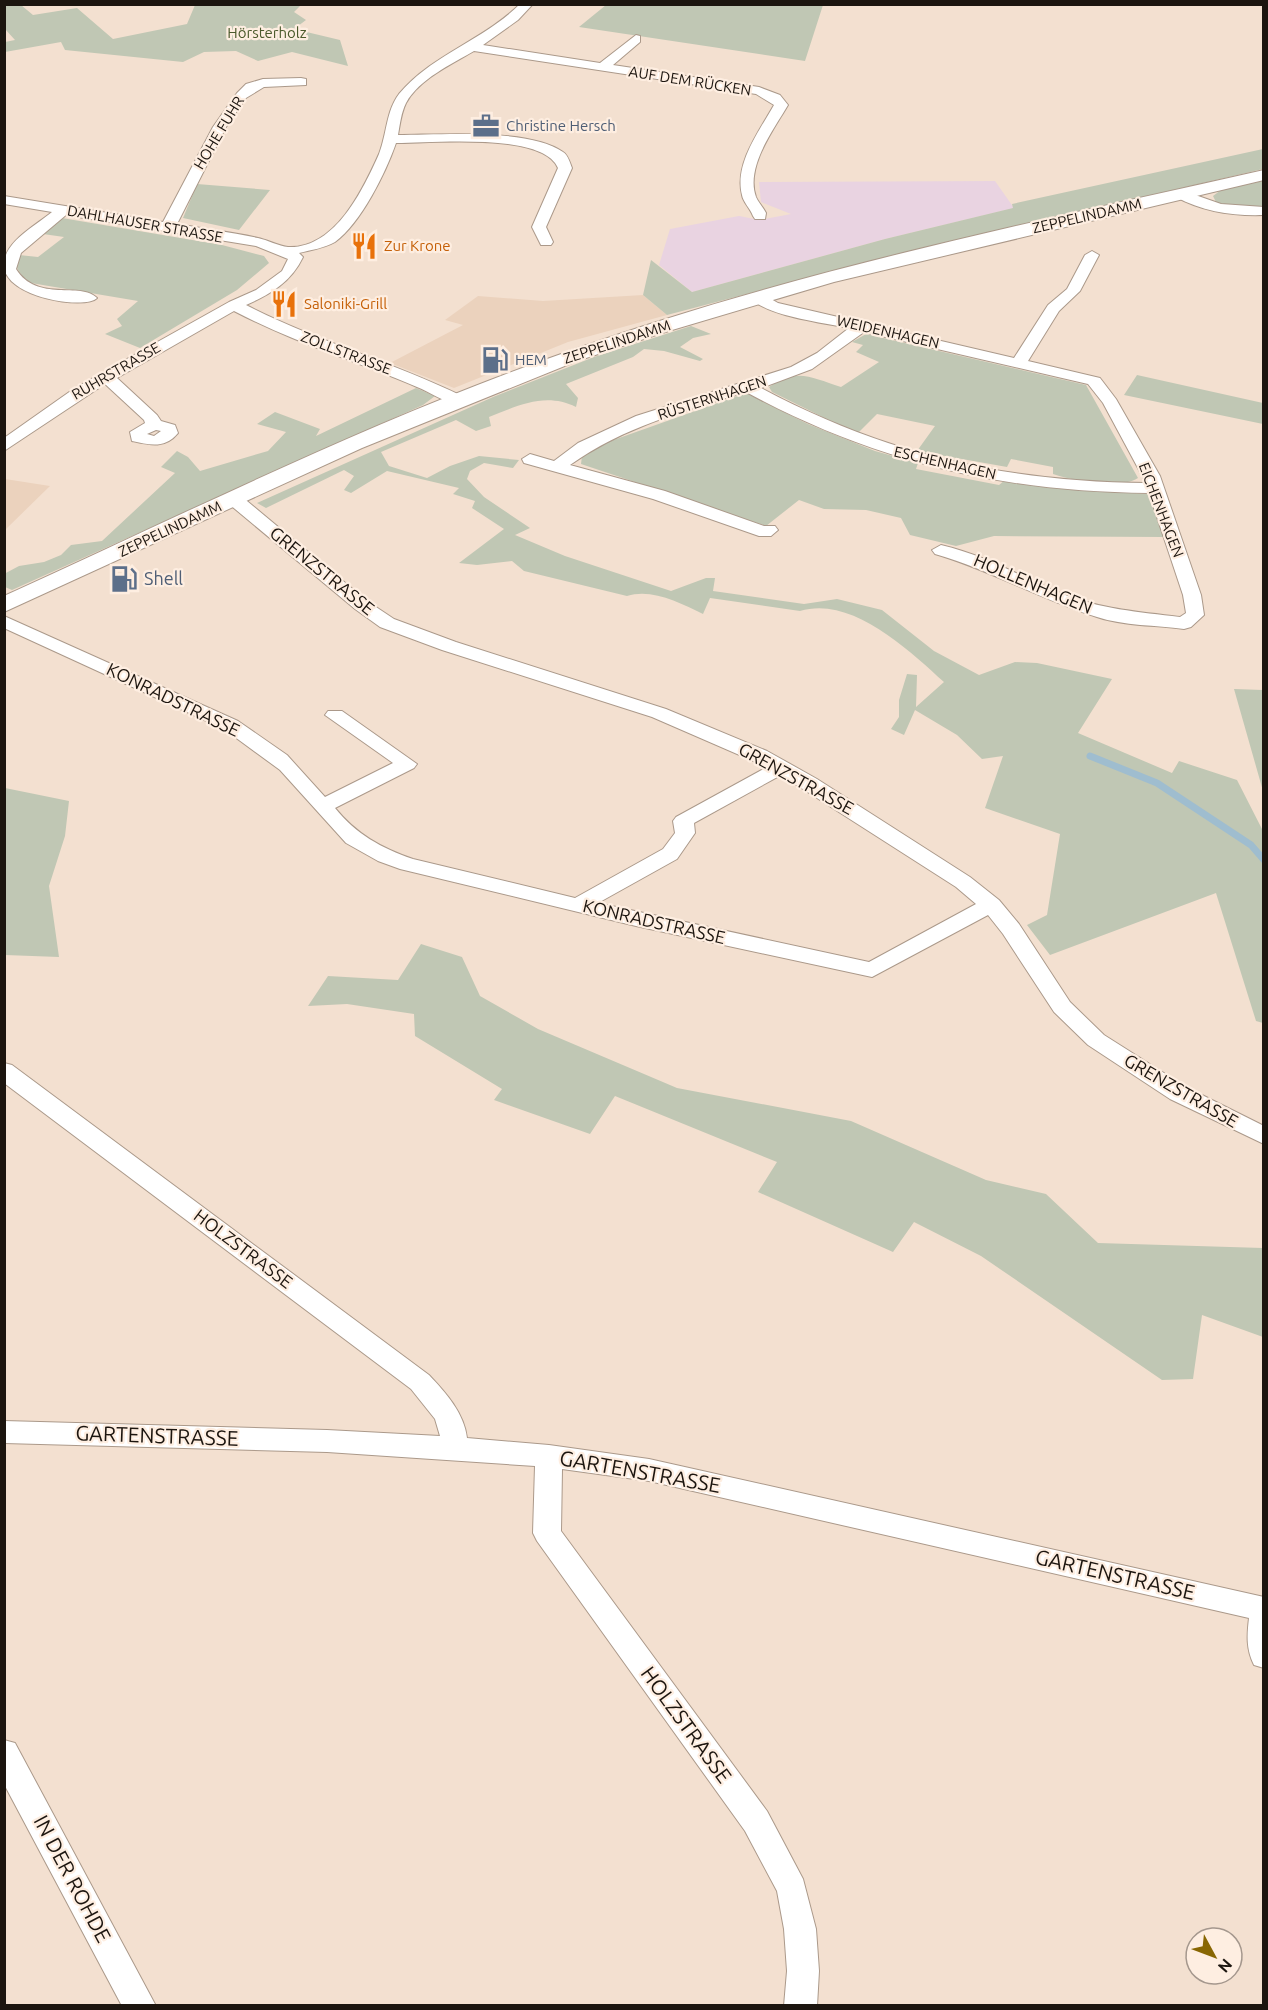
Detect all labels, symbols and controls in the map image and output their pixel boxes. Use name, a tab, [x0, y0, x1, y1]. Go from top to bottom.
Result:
park label: Hörsterholz	[227, 24, 307, 41]
street label: AUF DEM RÜCKEN	[628, 62, 753, 99]
street label: HOHE FUHR	[190, 93, 247, 172]
office icon: Christine Hersch	[471, 111, 501, 141]
place label: Christine Hersch	[506, 117, 616, 134]
street label: ZEPPELINDAMM	[1031, 195, 1143, 236]
street label: DAHLHAUSER STRASSE	[66, 201, 224, 246]
restaurant icon: Zur Krone	[349, 231, 379, 261]
place label: Zur Krone	[384, 237, 451, 254]
restaurant icon: Saloniki-Grill	[269, 289, 299, 319]
place label: Saloniki-Grill	[304, 295, 387, 312]
street label: WEIDENHAGEN	[835, 311, 941, 352]
street label: ZEPPELINDAMM	[561, 316, 673, 367]
street label: ZOLLSTRASSE	[299, 327, 394, 378]
street label: RUHRSTRASSE	[68, 338, 163, 403]
fuel station icon: HEM	[480, 345, 510, 375]
place label: HEM	[515, 351, 547, 368]
street label: RÜSTERNHAGEN	[655, 372, 768, 423]
street label: ESCHENHAGEN	[892, 443, 998, 483]
street label: EICHENHAGEN	[1136, 460, 1187, 560]
street label: ZEPPELINDAMM	[116, 497, 224, 560]
street label: GRENZSTRASSE	[266, 522, 379, 618]
street label: HOLLENHAGEN	[971, 549, 1096, 617]
fuel station icon: Shell	[109, 564, 139, 594]
place label: Shell	[144, 568, 183, 588]
street label: KONRADSTRASSE	[104, 658, 243, 740]
street label: GRENZSTRASSE	[735, 738, 857, 818]
street label: KONRADSTRASSE	[581, 895, 727, 947]
street label: GRENZSTRASSE	[1121, 1049, 1242, 1131]
street label: HOLZSTRASSE	[190, 1205, 297, 1292]
street label: GARTENSTRASSE	[75, 1420, 239, 1450]
street label: GARTENSTRASSE	[558, 1445, 723, 1497]
street label: GARTENSTRASSE	[1033, 1544, 1197, 1604]
street label: HOLZSTRASSE	[637, 1662, 737, 1787]
street label: IN DER ROHDE	[29, 1811, 116, 1946]
north arrow	[1184, 1926, 1244, 1986]
text: N	[1215, 1955, 1236, 1976]

